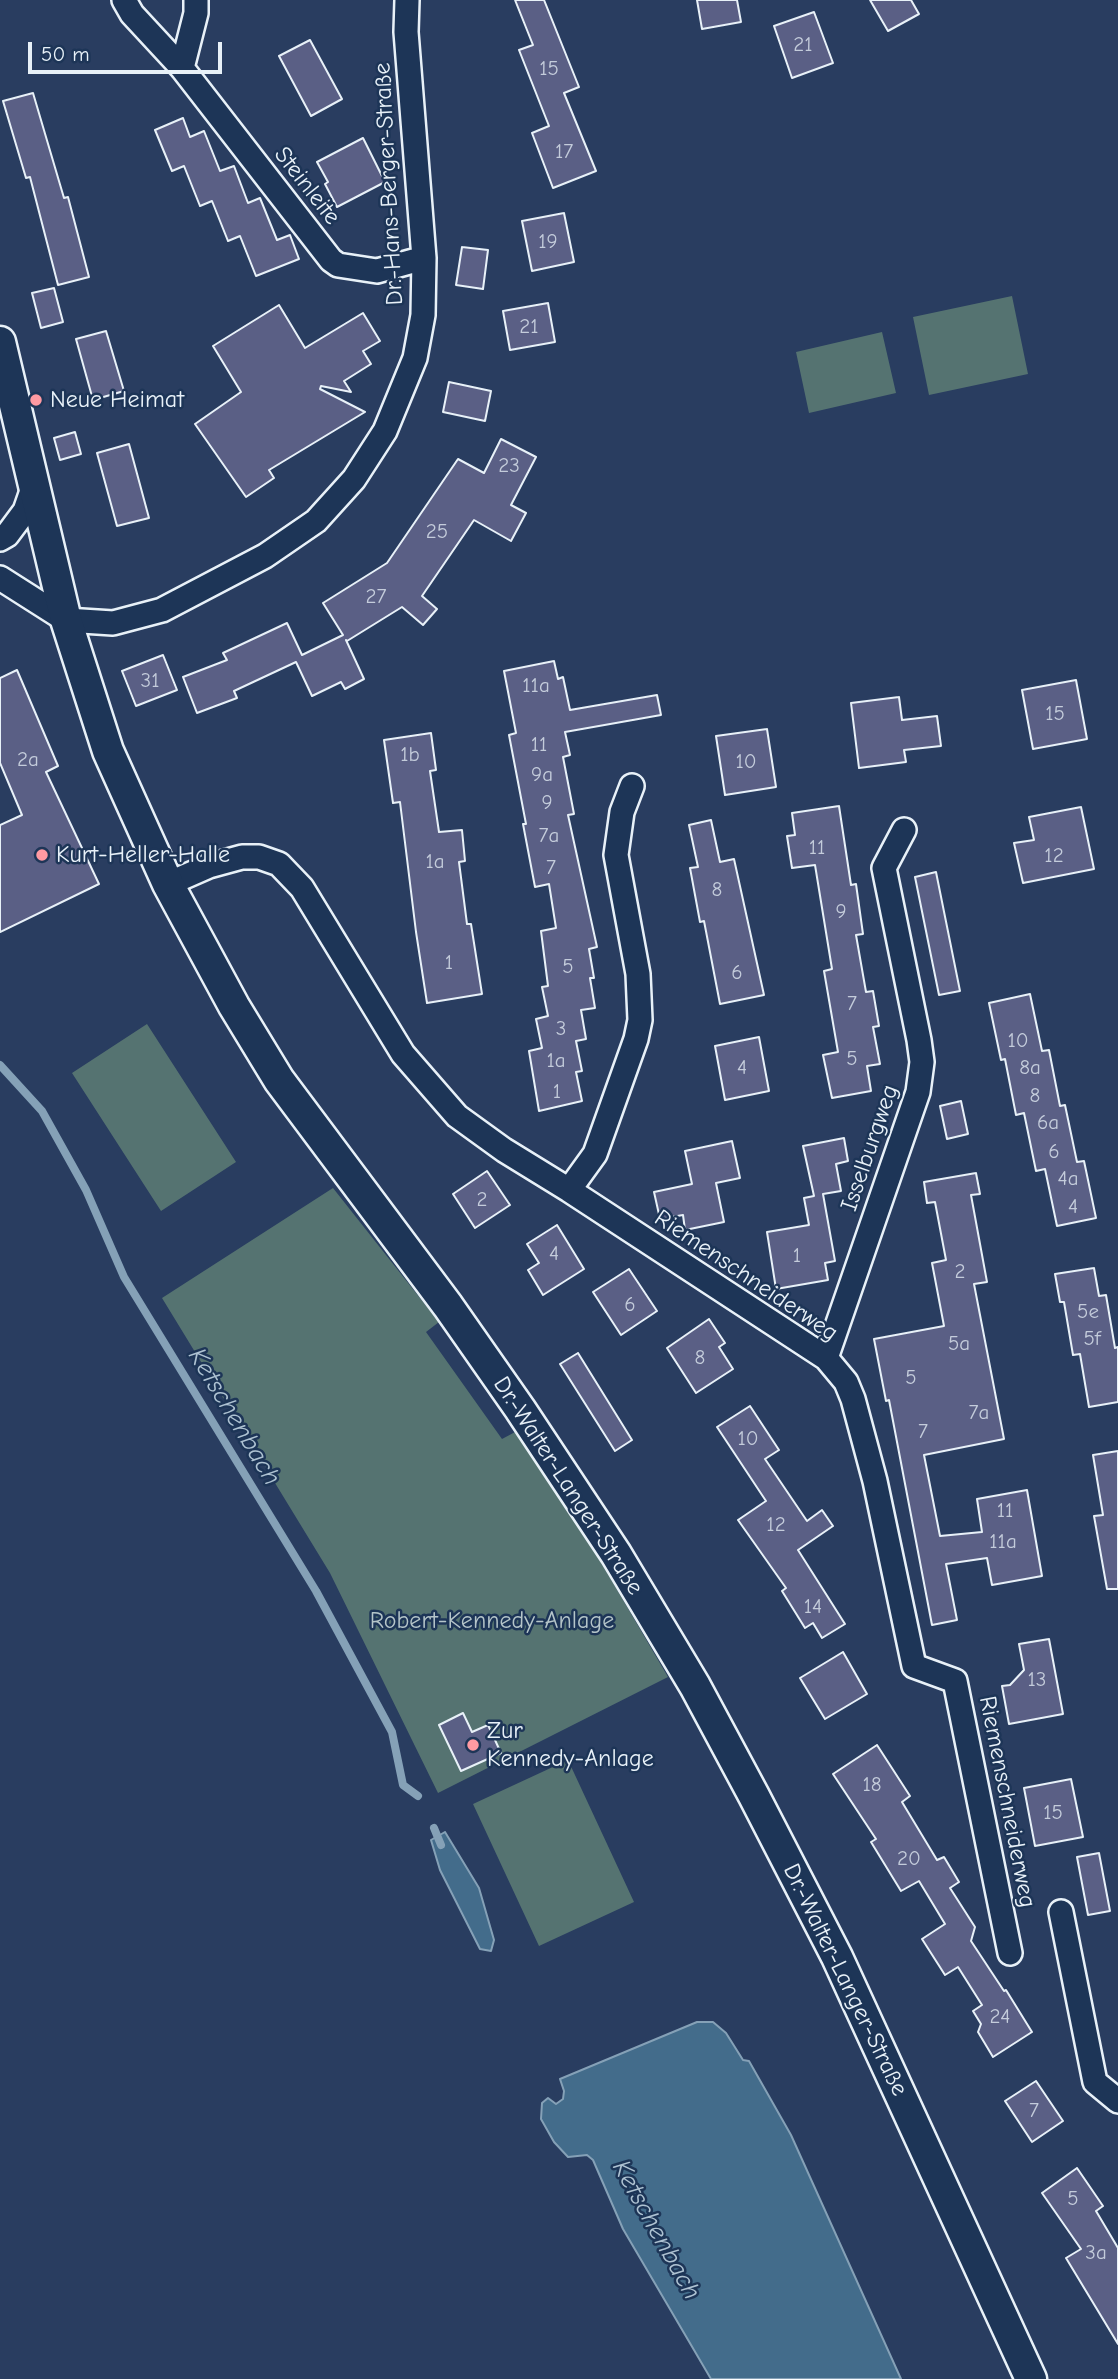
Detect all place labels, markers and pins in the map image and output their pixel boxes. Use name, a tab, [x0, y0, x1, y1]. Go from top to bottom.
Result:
place label: Neue Heimat	[50, 386, 184, 414]
marker: Neue Heimat	[28, 392, 44, 408]
place label: Kurt-Heller-Halle	[56, 841, 230, 869]
marker: Kurt-Heller-Halle	[34, 847, 50, 863]
place label: Zur Kennedy-Anlage	[487, 1717, 654, 1773]
marker: Zur Kennedy-Anlage	[465, 1737, 481, 1753]

